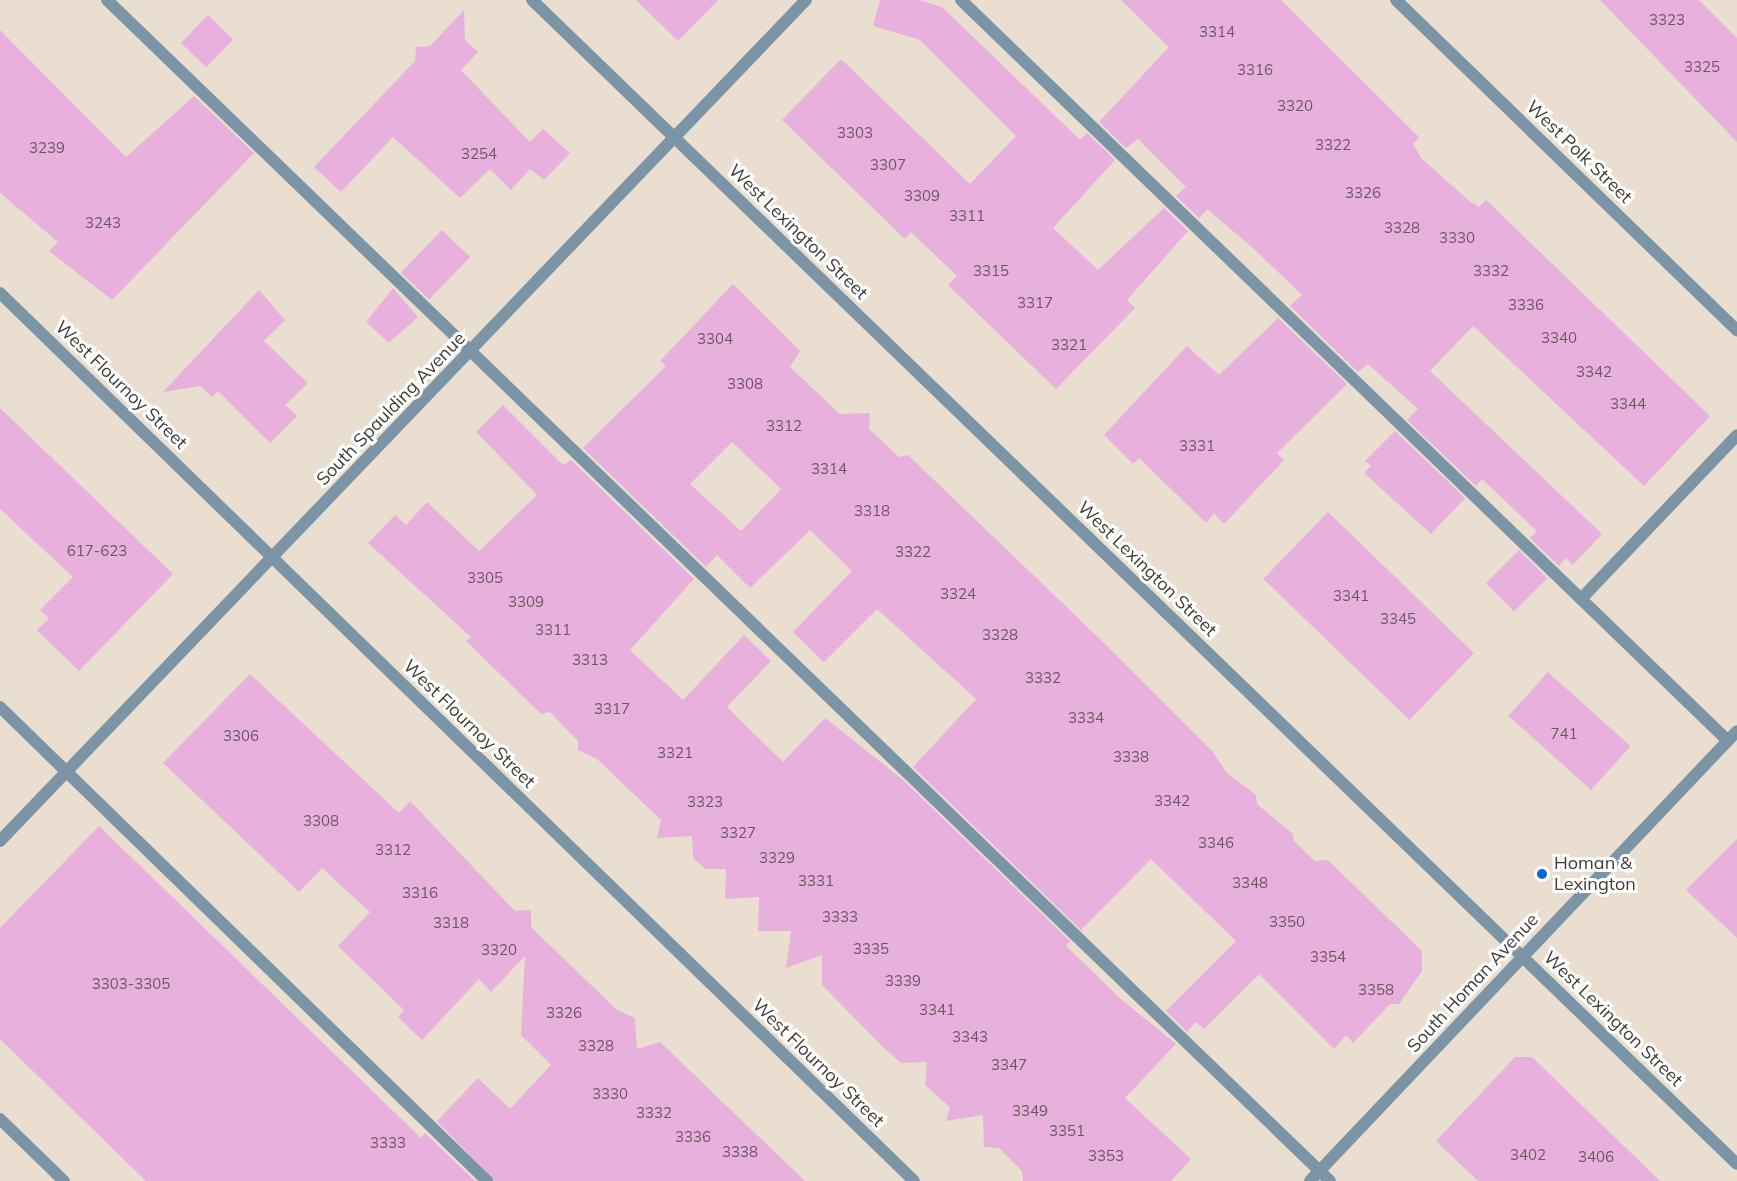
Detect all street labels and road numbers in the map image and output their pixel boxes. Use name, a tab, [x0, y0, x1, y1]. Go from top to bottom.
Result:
street label: West Polk Street	[1522, 96, 1636, 208]
street label: West Lexington Street	[724, 160, 872, 304]
street label: West Flournoy Street	[51, 316, 191, 454]
street label: South Spaulding Avenue	[312, 328, 470, 490]
street label: West Lexington Street	[1073, 497, 1221, 641]
street label: West Flournoy Street	[399, 655, 539, 793]
street label: South Homan Avenue	[1403, 909, 1543, 1057]
street label: West Lexington Street	[1539, 947, 1687, 1091]
street label: West Flournoy Street	[748, 994, 888, 1132]

